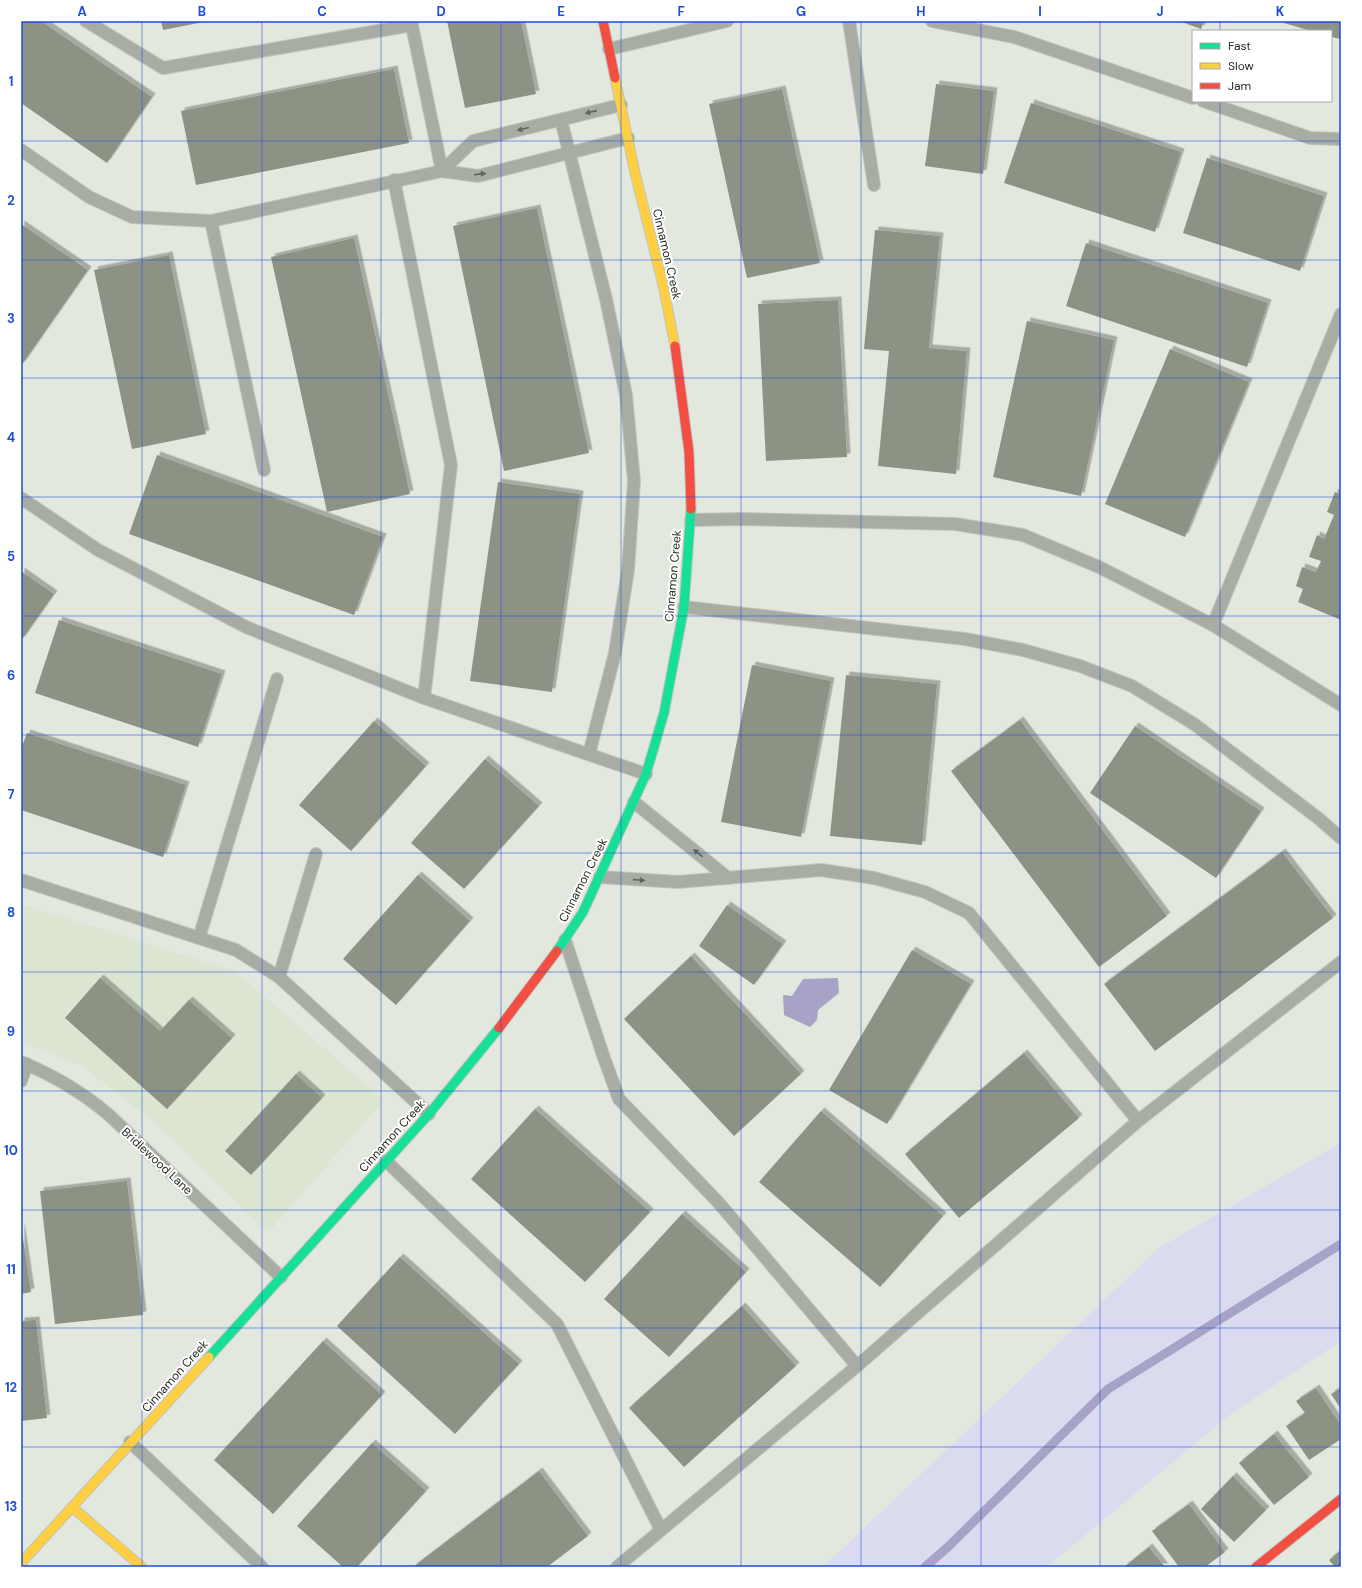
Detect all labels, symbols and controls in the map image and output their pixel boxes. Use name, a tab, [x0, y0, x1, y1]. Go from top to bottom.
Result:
text: A	[77, 3, 87, 20]
text: B	[198, 3, 206, 20]
text: C	[317, 3, 327, 20]
text: D	[436, 3, 446, 20]
text: E	[557, 3, 565, 20]
text: F	[677, 3, 685, 20]
text: G	[796, 3, 806, 20]
text: H	[916, 3, 926, 20]
text: I	[1038, 3, 1042, 20]
text: J	[1156, 3, 1164, 20]
text: K	[1276, 3, 1285, 20]
legend	[1192, 30, 1332, 102]
text: Fast	[1228, 38, 1251, 54]
text: Slow	[1228, 58, 1254, 74]
text: 1	[9, 73, 13, 90]
text: Jam	[1228, 78, 1251, 94]
one-way arrow	[585, 110, 597, 116]
one-way arrow	[517, 126, 529, 132]
one-way arrow	[474, 171, 486, 177]
text: 2	[7, 192, 15, 209]
street label: Cinnamon Creek	[649, 207, 685, 301]
text: 3	[7, 310, 15, 327]
text: 4	[7, 429, 15, 446]
street label: Cinnamon Creek	[661, 529, 685, 623]
text: 5	[7, 548, 15, 565]
text: 6	[7, 667, 15, 684]
text: 7	[8, 786, 15, 803]
street label: Cinnamon Creek	[555, 835, 611, 925]
one-way arrow	[692, 849, 703, 858]
one-way arrow	[633, 876, 645, 883]
text: 8	[7, 904, 15, 921]
text: 9	[7, 1023, 15, 1040]
street label: Cinnamon Creek	[355, 1096, 429, 1176]
street label: Bridlewood Lane	[118, 1124, 196, 1198]
text: 10	[4, 1142, 18, 1159]
text: 11	[6, 1261, 16, 1278]
street label: Cinnamon Creek	[138, 1336, 212, 1416]
text: 12	[5, 1379, 17, 1396]
text: 13	[5, 1498, 17, 1515]

